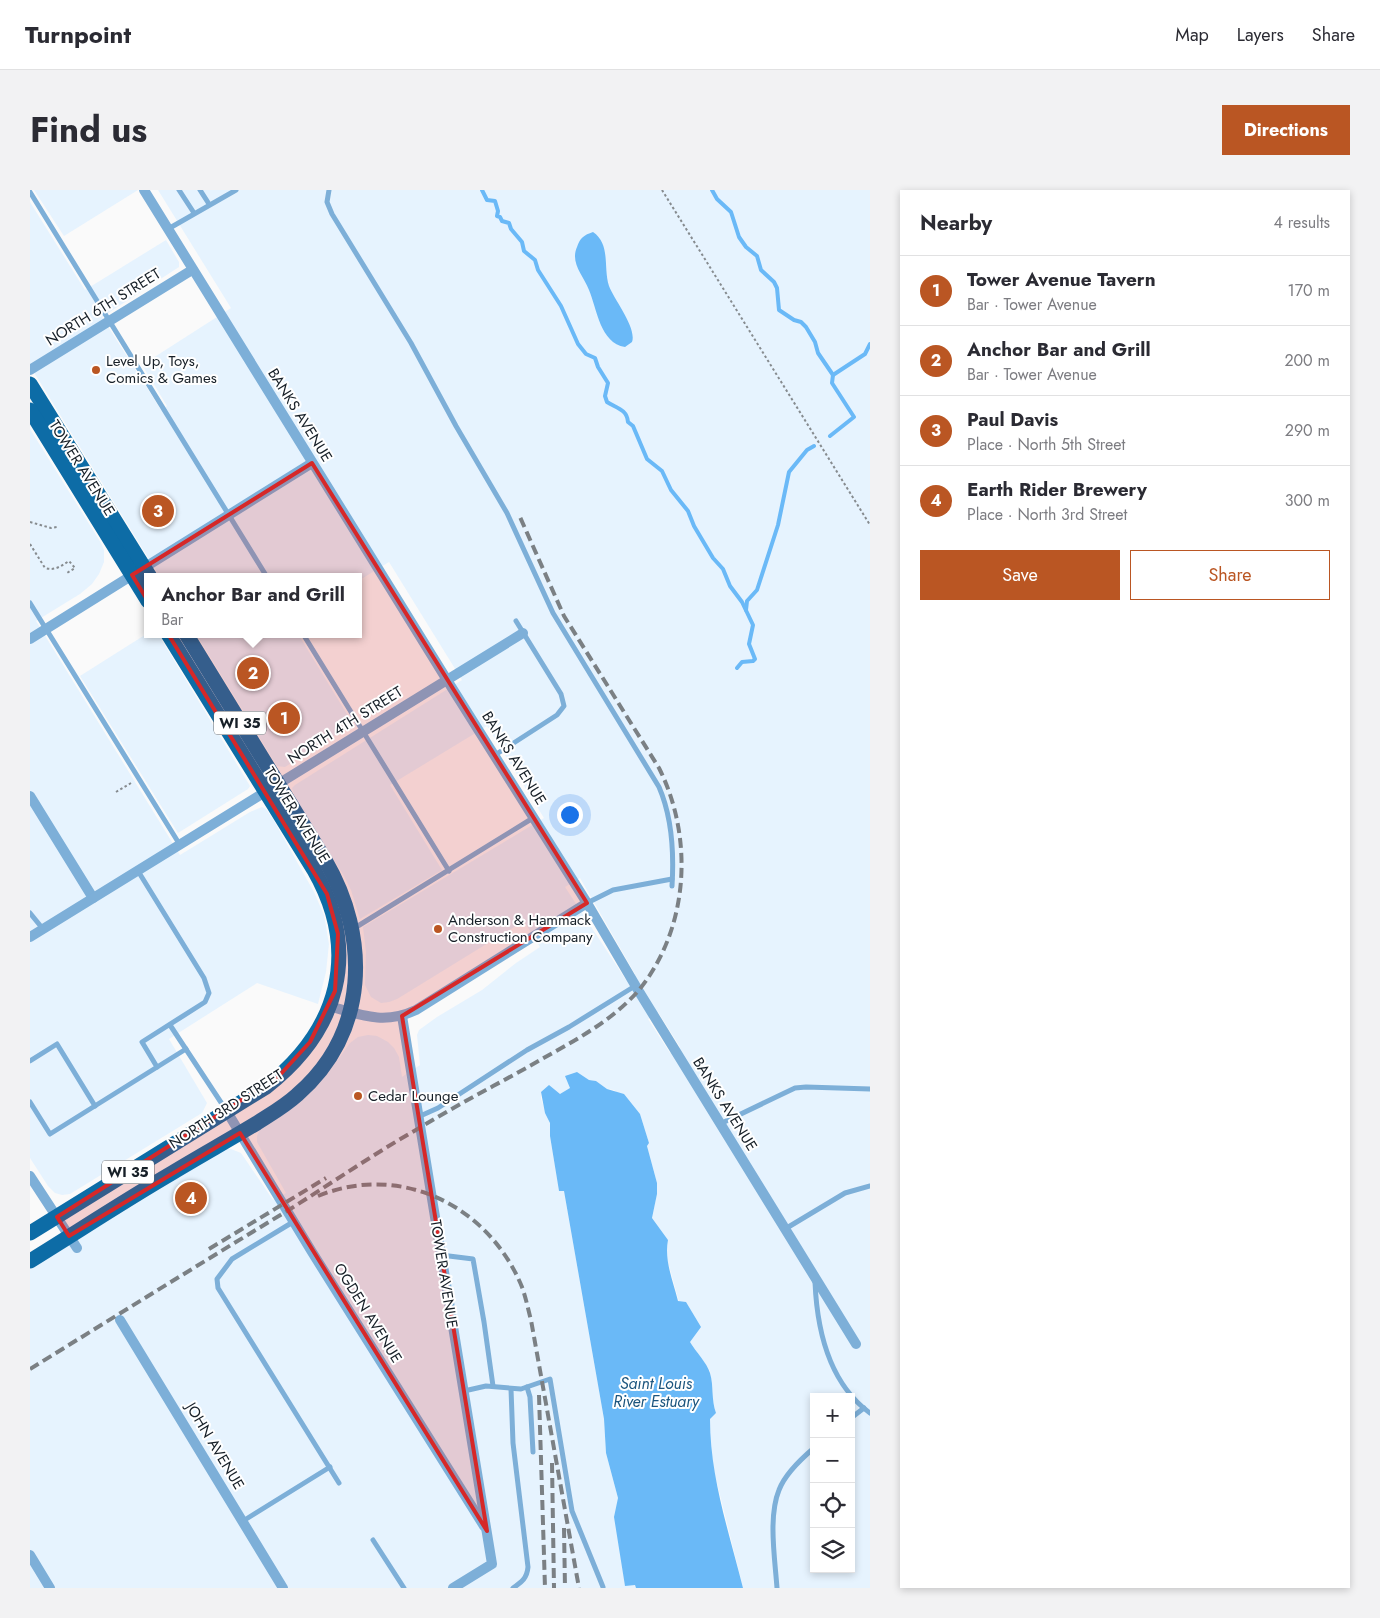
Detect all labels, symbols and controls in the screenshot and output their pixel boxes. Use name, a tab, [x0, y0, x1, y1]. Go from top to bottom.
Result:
text: Turnpoint	[25, 17, 131, 52]
text: Map	[1175, 22, 1209, 48]
text: Layers	[1237, 22, 1284, 48]
text: Share	[1312, 22, 1355, 48]
text: Find us	[30, 105, 147, 155]
button: Directions	[1222, 105, 1350, 155]
text: Nearby	[920, 208, 992, 238]
text: 4 results	[1274, 211, 1330, 234]
street label: NORTH 6TH STREET	[41, 263, 165, 351]
text: Tower Avenue Tavern	[967, 266, 1156, 293]
text: 1	[932, 279, 940, 302]
text: 170 m	[1288, 279, 1330, 302]
text: Bar · Tower Avenue	[967, 293, 1097, 316]
text: Anchor Bar and Grill	[967, 336, 1151, 363]
text: 2	[931, 349, 941, 372]
text: 200 m	[1284, 349, 1330, 372]
place label: Level Up, Toys, Comics & Games	[106, 350, 217, 389]
text: Bar · Tower Avenue	[967, 363, 1097, 386]
marker: Level Up, Toys, Comics & Games	[90, 364, 102, 376]
street label: BANKS AVENUE	[262, 364, 338, 466]
text: Paul Davis	[967, 406, 1058, 433]
street label: TOWER AVENUE	[44, 416, 120, 520]
text: 3	[931, 419, 941, 442]
text: 290 m	[1285, 419, 1330, 442]
text: Place · North 5th Street	[967, 433, 1125, 456]
text: Earth Rider Brewery	[967, 476, 1147, 503]
text: 4	[930, 489, 942, 512]
text: 300 m	[1285, 489, 1330, 512]
pin: 3	[142, 492, 174, 530]
text: Place · North 3rd Street	[967, 503, 1127, 526]
button: Save	[920, 550, 1120, 600]
button: Share	[1130, 550, 1330, 600]
popup	[144, 573, 362, 638]
text: Anchor Bar and Grill	[161, 581, 345, 608]
text: Bar	[161, 608, 183, 631]
pin: 2	[237, 654, 269, 692]
street label: NORTH 4TH STREET	[283, 681, 407, 769]
pin: 1	[268, 699, 300, 737]
street label: BANKS AVENUE	[476, 707, 552, 809]
road number: WI 35	[214, 712, 266, 734]
street label: TOWER AVENUE	[259, 763, 335, 867]
your location	[557, 802, 583, 828]
place label: Anderson & Hammack Construction Company	[448, 909, 593, 948]
marker: Anderson & Hammack Construction Company	[432, 923, 444, 935]
street label: BANKS AVENUE	[687, 1053, 763, 1155]
street label: NORTH 3RD STREET	[164, 1064, 288, 1154]
place label: Cedar Lounge	[368, 1085, 459, 1107]
marker: Cedar Lounge	[352, 1090, 364, 1102]
road number: WI 35	[102, 1160, 154, 1184]
pin: 4	[175, 1179, 207, 1217]
street label: TOWER AVENUE	[425, 1218, 463, 1330]
street label: OGDEN AVENUE	[328, 1259, 408, 1367]
water label: Saint Louis River Estuary	[613, 1372, 700, 1413]
map controls	[810, 1393, 855, 1573]
button: +	[810, 1393, 855, 1438]
street label: JOHN AVENUE	[179, 1397, 250, 1494]
button: −	[810, 1438, 855, 1483]
button: locate	[810, 1483, 855, 1528]
button: layers	[810, 1528, 855, 1573]

